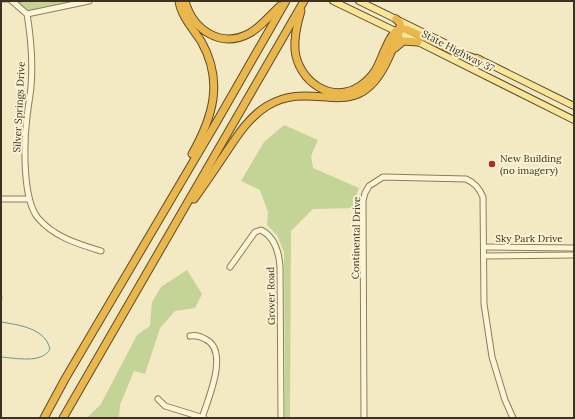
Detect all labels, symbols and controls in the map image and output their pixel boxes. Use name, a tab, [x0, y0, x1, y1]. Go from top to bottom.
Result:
street label: State Highway 37	[420, 27, 497, 75]
street label: Silver Springs Drive	[10, 61, 28, 153]
place label: New Building (no imagery)	[500, 152, 562, 177]
marker: New Building (no imagery)	[487, 159, 497, 169]
street label: Continental Drive	[349, 196, 363, 279]
street label: Sky Park Drive	[495, 232, 563, 245]
street label: Grover Road	[264, 267, 278, 325]

